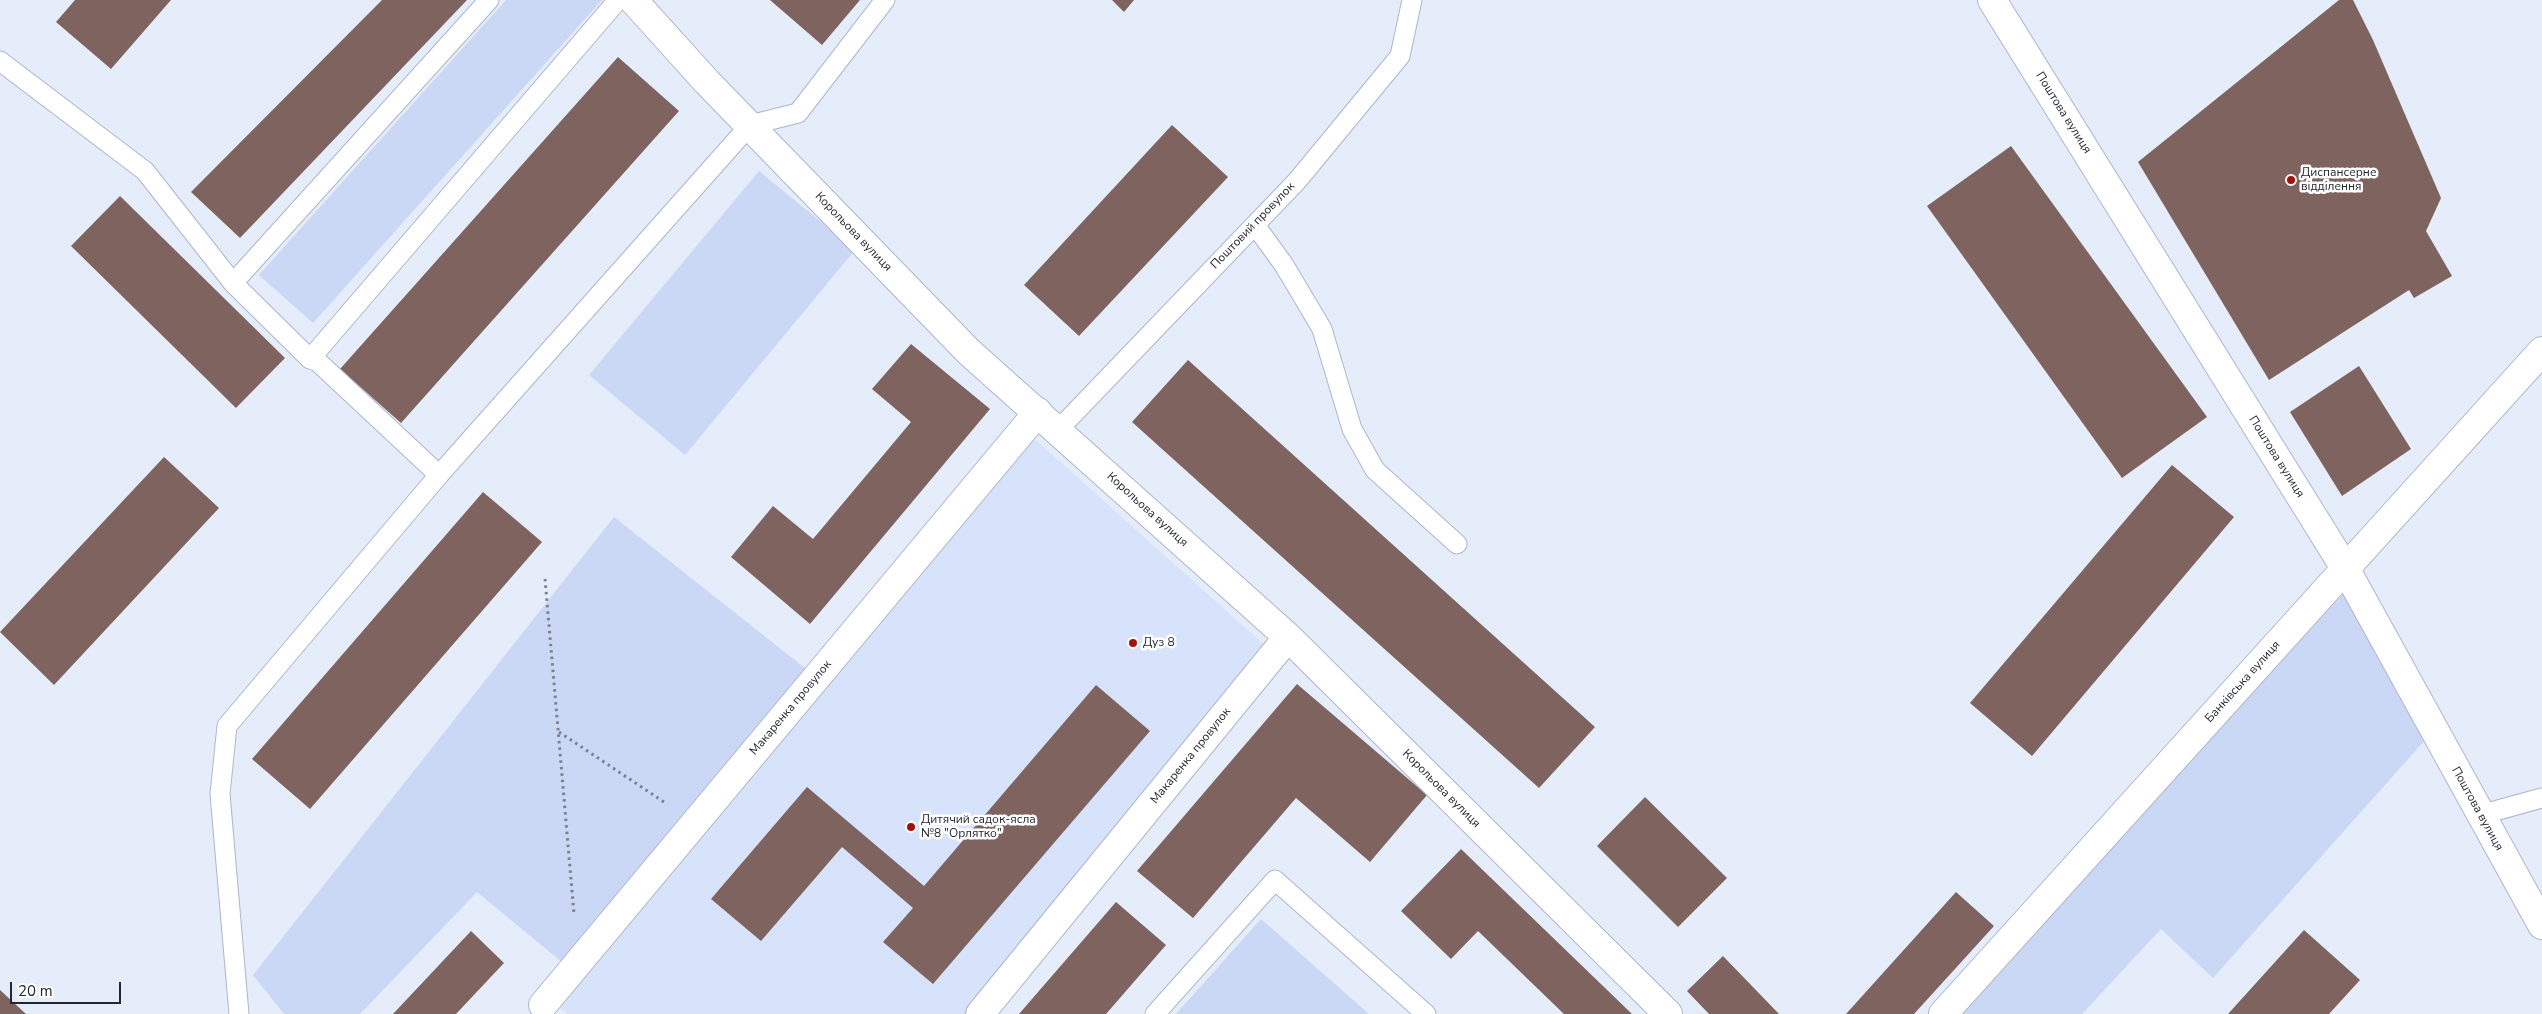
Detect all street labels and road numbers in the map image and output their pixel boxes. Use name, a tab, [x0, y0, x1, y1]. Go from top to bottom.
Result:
street label: Поштова вулиця	[2032, 69, 2094, 157]
street label: Поштовий провулок	[1208, 180, 1298, 272]
street label: Корольова вулиця	[812, 189, 894, 275]
street label: Поштова вулиця	[2245, 413, 2307, 501]
street label: Корольова вулиця	[1103, 470, 1191, 550]
street label: Банківська вулиця	[2202, 638, 2284, 726]
street label: Макаренка провулок	[747, 658, 835, 758]
street label: Макаренка провулок	[1148, 705, 1234, 807]
street label: Корольова вулиця	[1399, 747, 1483, 831]
street label: Поштова вулиця	[2448, 765, 2506, 853]

